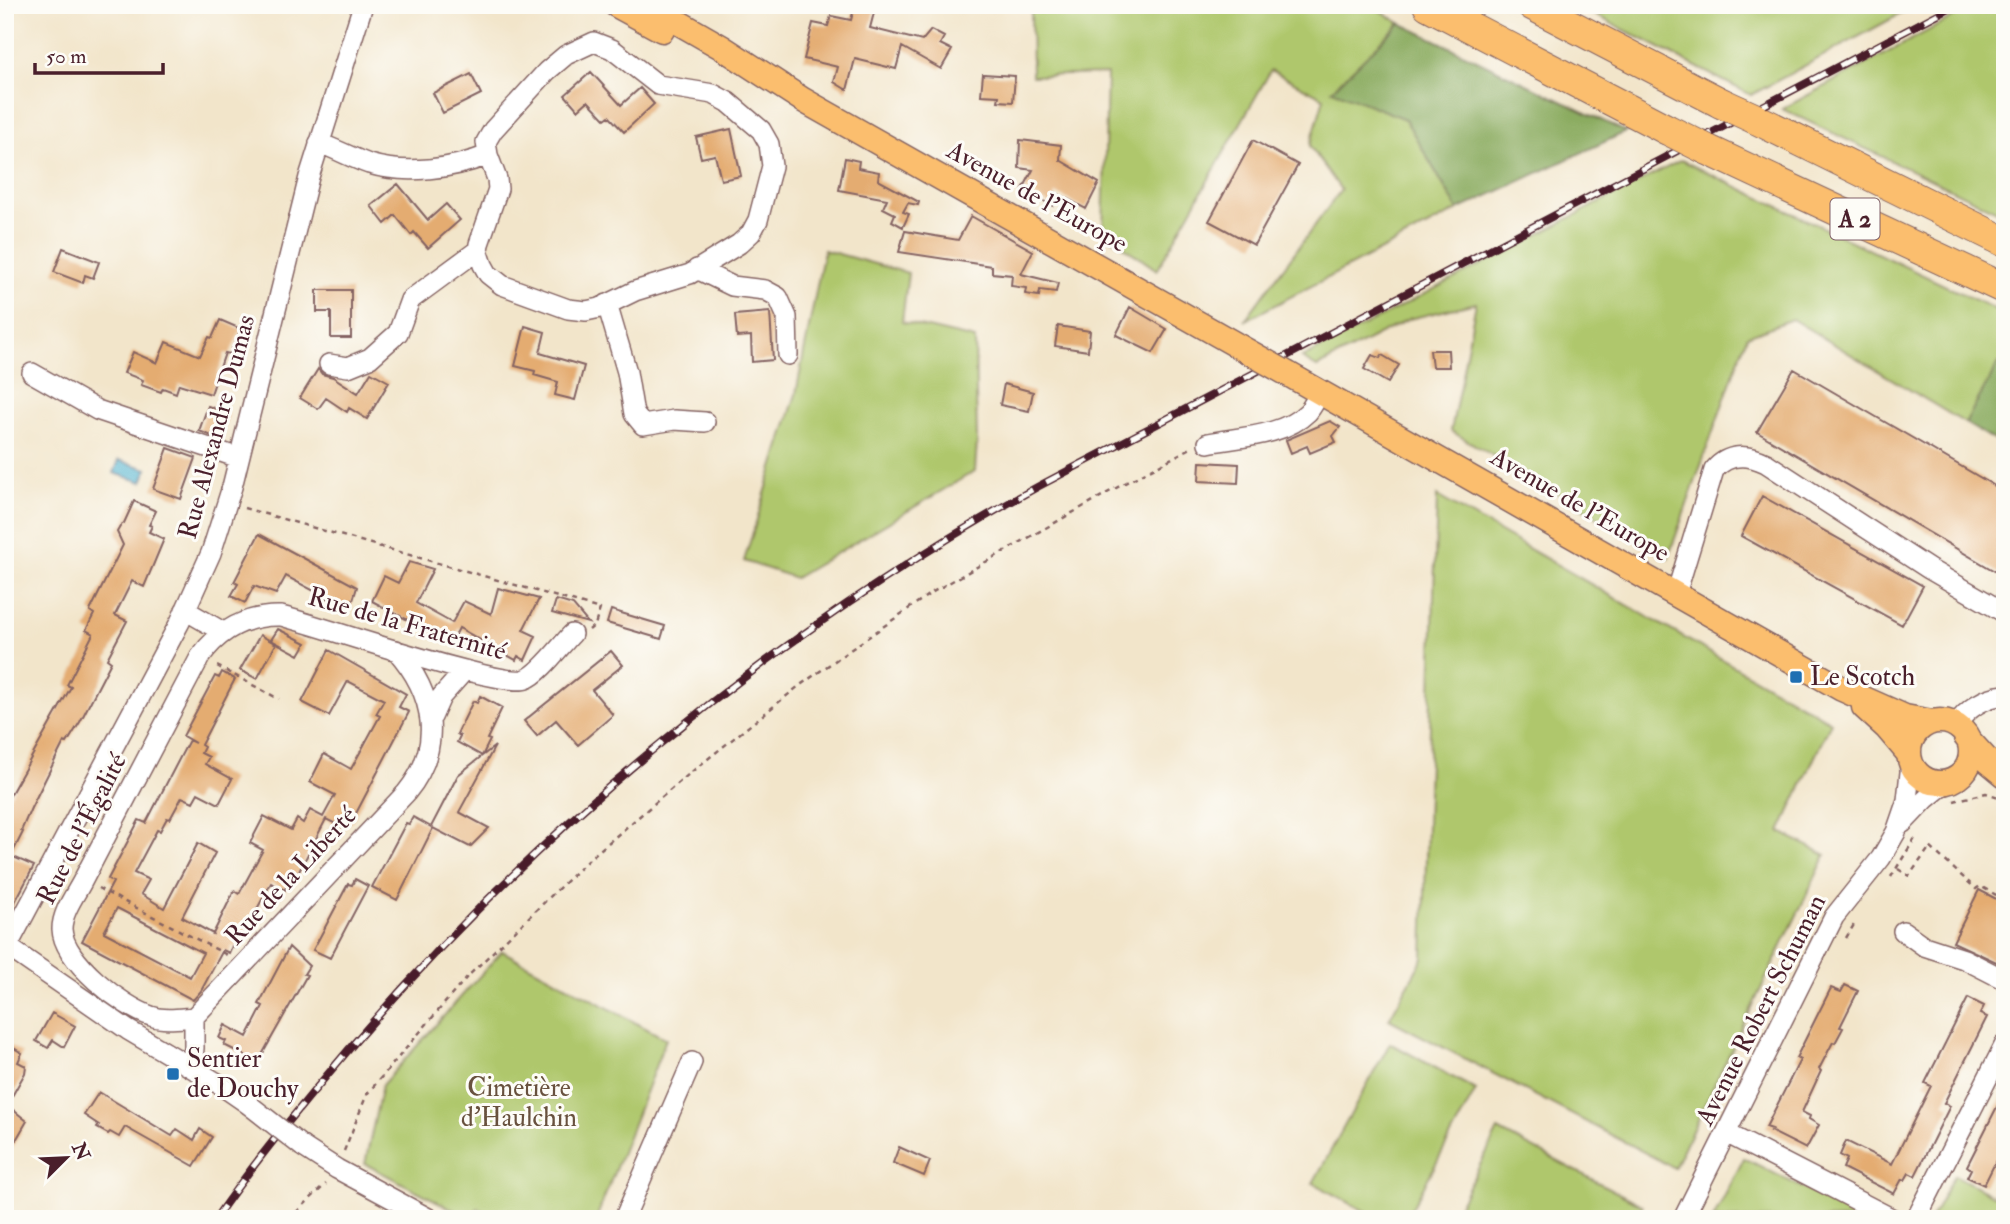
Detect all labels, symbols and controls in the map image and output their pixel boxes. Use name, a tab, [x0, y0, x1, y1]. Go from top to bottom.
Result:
scale bar	[35, 32, 163, 76]
text: 50 m	[46, 43, 87, 70]
street label: Avenue de l'Europe	[940, 134, 1133, 261]
road number: A 2	[1830, 198, 1880, 240]
street label: Rue Alexandre Dumas	[172, 311, 262, 543]
street label: Avenue de l'Europe	[1483, 440, 1675, 570]
street label: Rue de la Fraternité	[304, 580, 510, 668]
place label: Le Scotch	[1810, 661, 1915, 693]
marker: Le Scotch	[1788, 669, 1804, 685]
street label: Rue de l'Égalité	[28, 747, 134, 910]
street label: Rue de la Liberté	[218, 800, 364, 952]
street label: Avenue Robert Schuman	[1688, 889, 1833, 1132]
place label: Sentier de Douchy	[187, 1043, 299, 1105]
marker: Sentier de Douchy	[165, 1066, 181, 1082]
park label: Cimetière d'Haulchin	[461, 1072, 577, 1134]
north arrow	[32, 1122, 102, 1192]
text: N	[66, 1138, 95, 1165]

